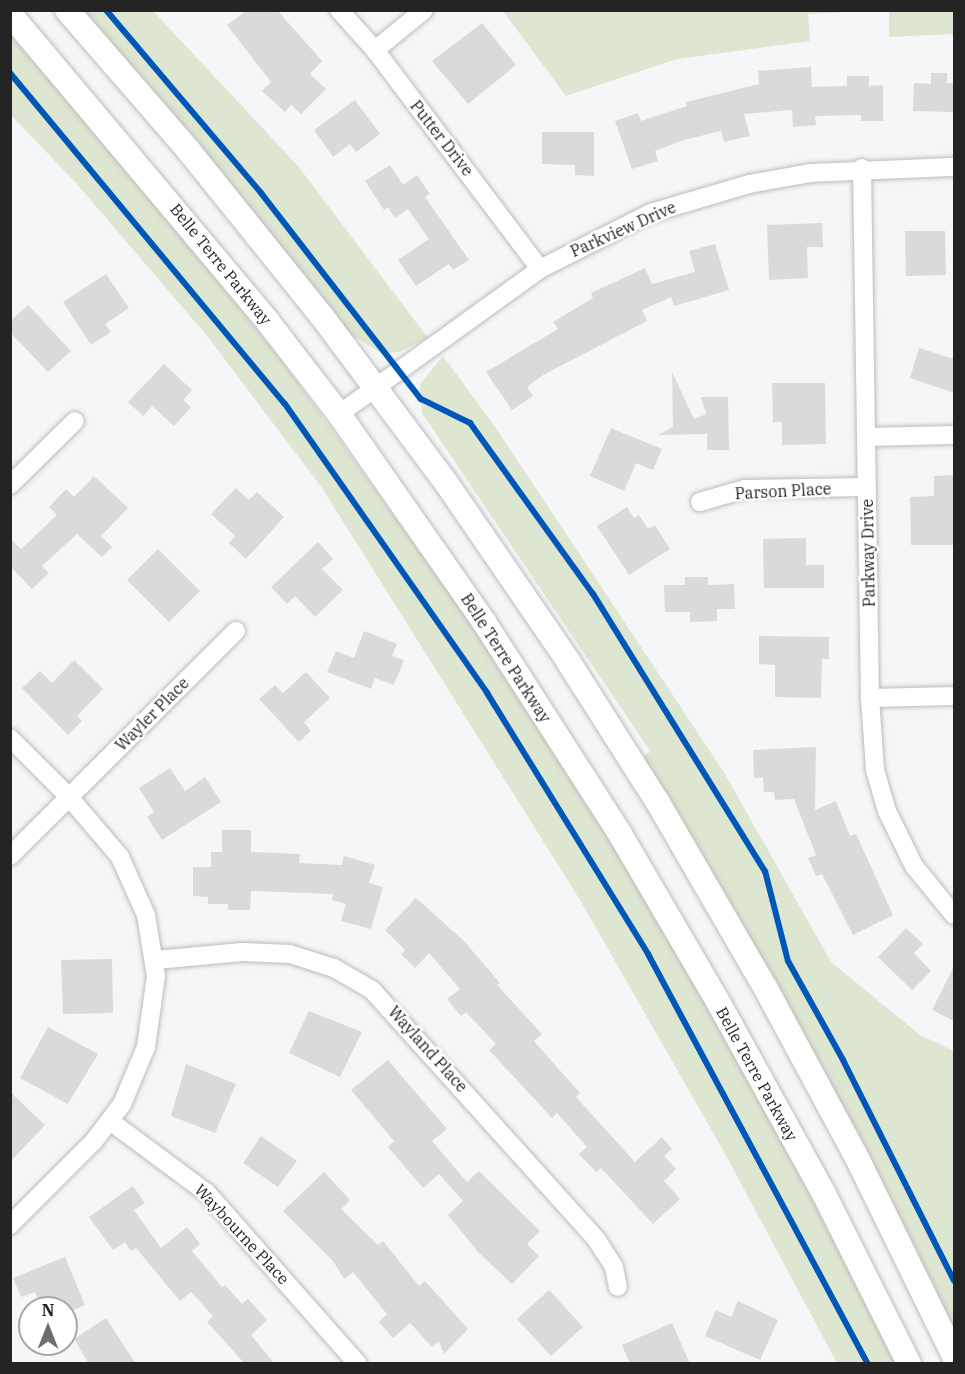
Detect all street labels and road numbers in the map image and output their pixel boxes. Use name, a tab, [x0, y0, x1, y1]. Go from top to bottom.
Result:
street label: Putter Drive	[406, 96, 478, 180]
street label: Parkview Drive	[567, 197, 679, 261]
street label: Belle Terre Parkway	[166, 200, 276, 328]
street label: Parson Place	[734, 479, 832, 503]
street label: Parkway Drive	[857, 499, 879, 607]
street label: Belle Terre Parkway	[457, 590, 555, 726]
street label: Wayler Place	[111, 673, 193, 755]
street label: Wayland Place	[384, 1002, 472, 1096]
street label: Belle Terre Parkway	[712, 1004, 802, 1144]
street label: Waybourne Place	[191, 1180, 293, 1288]

